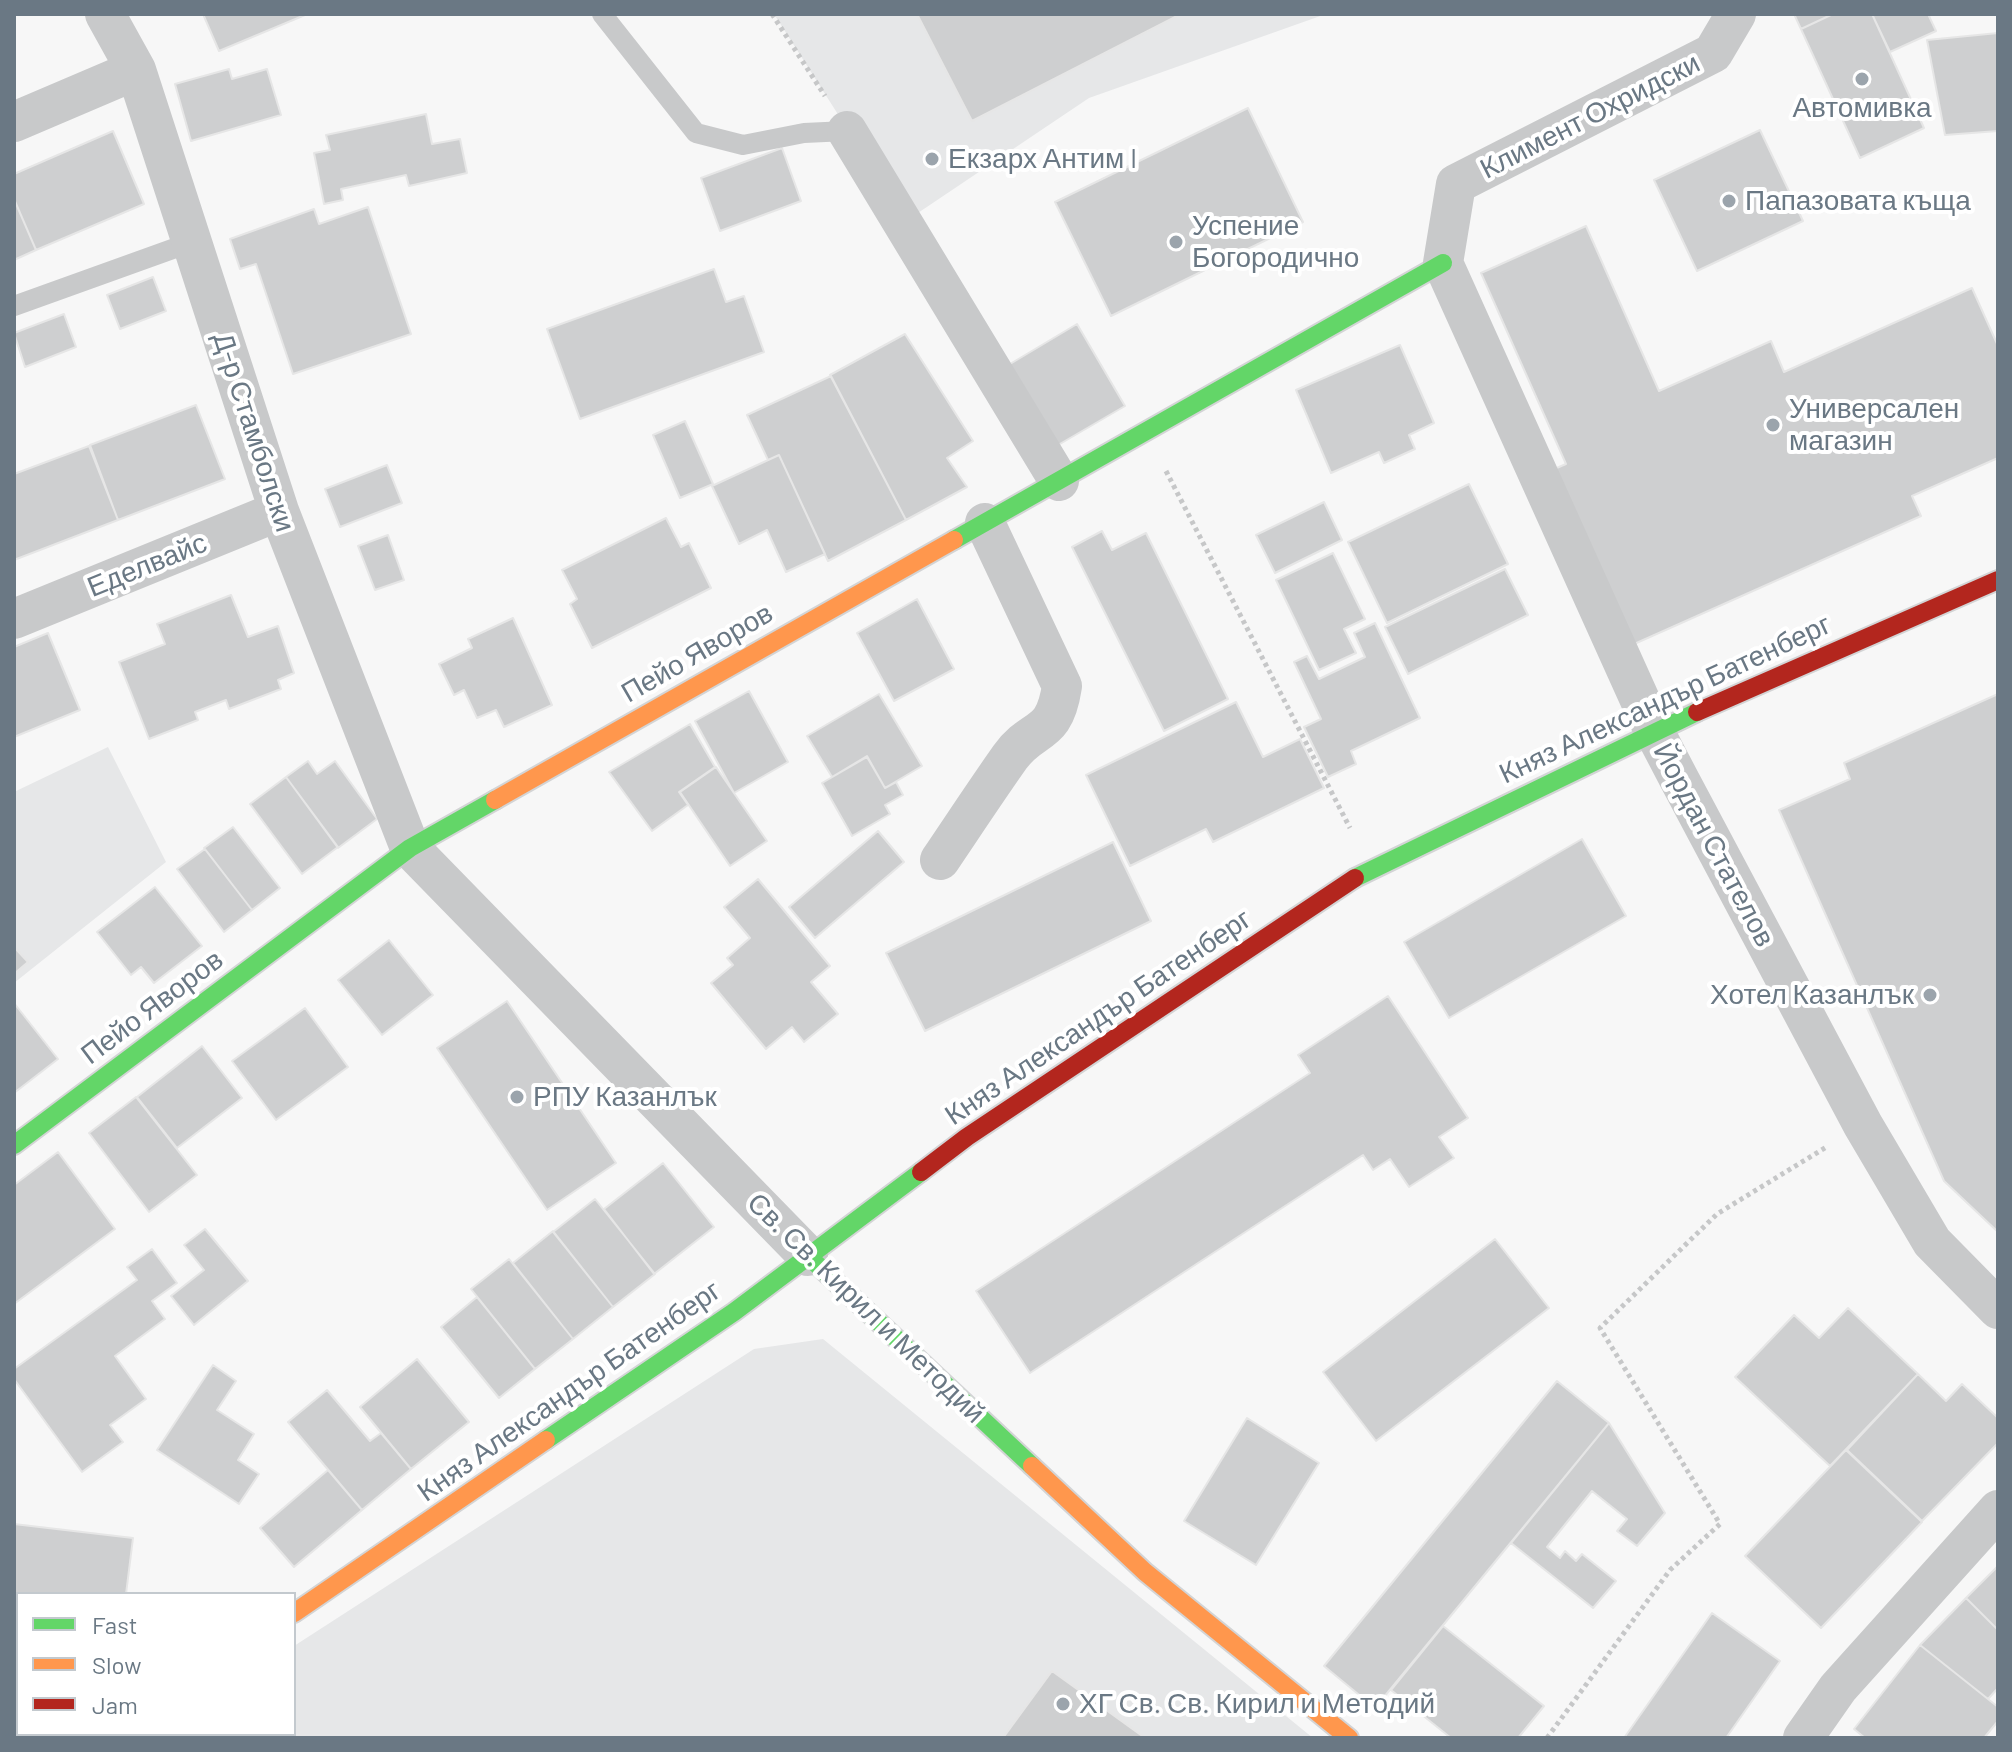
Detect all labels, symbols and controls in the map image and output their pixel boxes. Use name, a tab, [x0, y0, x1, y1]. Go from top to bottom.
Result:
street label: Климент Охридски	[1475, 46, 1705, 186]
marker: Автомивка	[1853, 70, 1871, 88]
place label: Автомивка	[1792, 91, 1932, 125]
place label: Екзарх Антим I	[948, 142, 1137, 176]
marker: Екзарх Антим I	[923, 150, 941, 168]
place label: Папазовата къща	[1745, 184, 1971, 218]
marker: Папазовата къща	[1720, 192, 1738, 210]
place label: Успение Богородично	[1192, 209, 1359, 275]
marker: Успение Богородично	[1167, 233, 1185, 251]
street label: Д-р Стамболски	[206, 328, 302, 536]
place label: Универсален магазин	[1789, 392, 1959, 458]
marker: Универсален магазин	[1764, 416, 1782, 434]
street label: Еделвайс	[82, 526, 212, 604]
street label: Пейо Яворов	[615, 596, 779, 710]
street label: Княз Александър Батенберг	[1494, 607, 1836, 791]
street label: Йордан Стателов	[1646, 738, 1782, 952]
street label: Княз Александър Батенберг	[939, 902, 1257, 1132]
street label: Пейо Яворов	[74, 943, 230, 1071]
place label: Хотел Казанлък	[1710, 978, 1914, 1012]
marker: Хотел Казанлък	[1921, 986, 1939, 1004]
place label: РПУ Казанлък	[533, 1080, 717, 1114]
marker: РПУ Казанлък	[508, 1088, 526, 1106]
street label: Св. Св. Кирил и Методий	[740, 1186, 992, 1430]
street label: Княз Александър Батенберг	[411, 1273, 727, 1509]
legend	[16, 1592, 296, 1736]
text: Fast	[92, 1610, 137, 1639]
text: Slow	[92, 1650, 141, 1679]
place label: ХГ Св. Св. Кирил и Методий	[1079, 1687, 1435, 1721]
text: Jam	[92, 1690, 138, 1719]
marker: ХГ Св. Св. Кирил и Методий	[1054, 1695, 1072, 1713]

